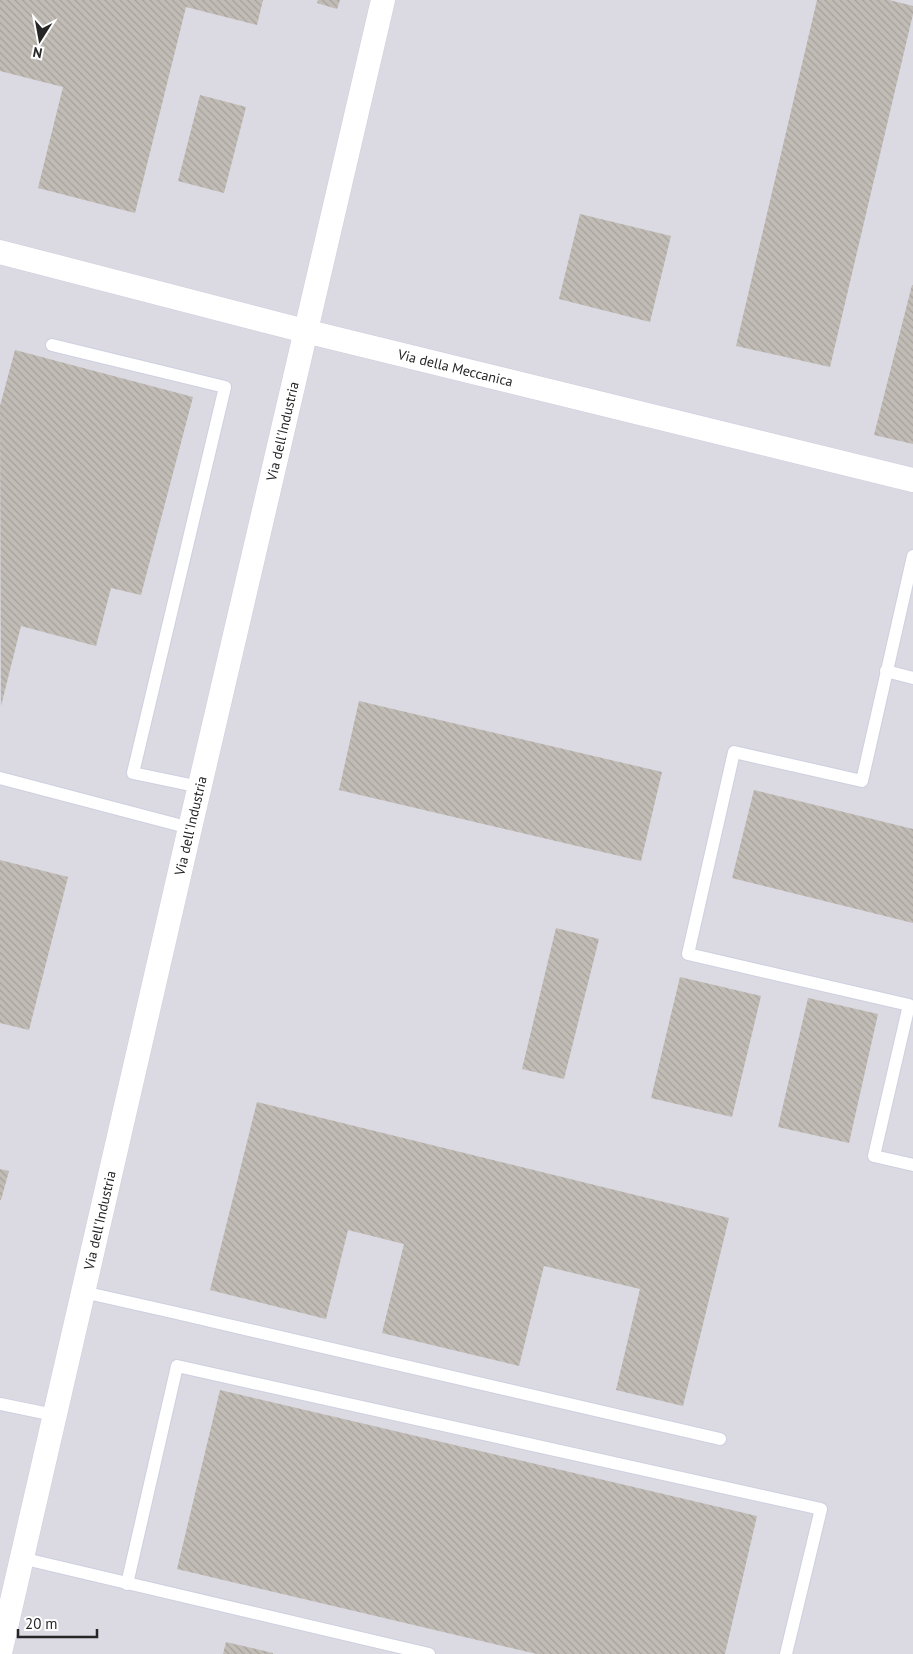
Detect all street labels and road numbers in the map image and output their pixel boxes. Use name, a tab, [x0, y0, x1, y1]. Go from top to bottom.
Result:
street label: Via della Meccanica	[395, 345, 515, 391]
street label: Via dell'Industria	[262, 380, 303, 484]
street label: Via dell'Industria	[170, 774, 211, 878]
street label: Via dell'Industria	[79, 1169, 120, 1273]

